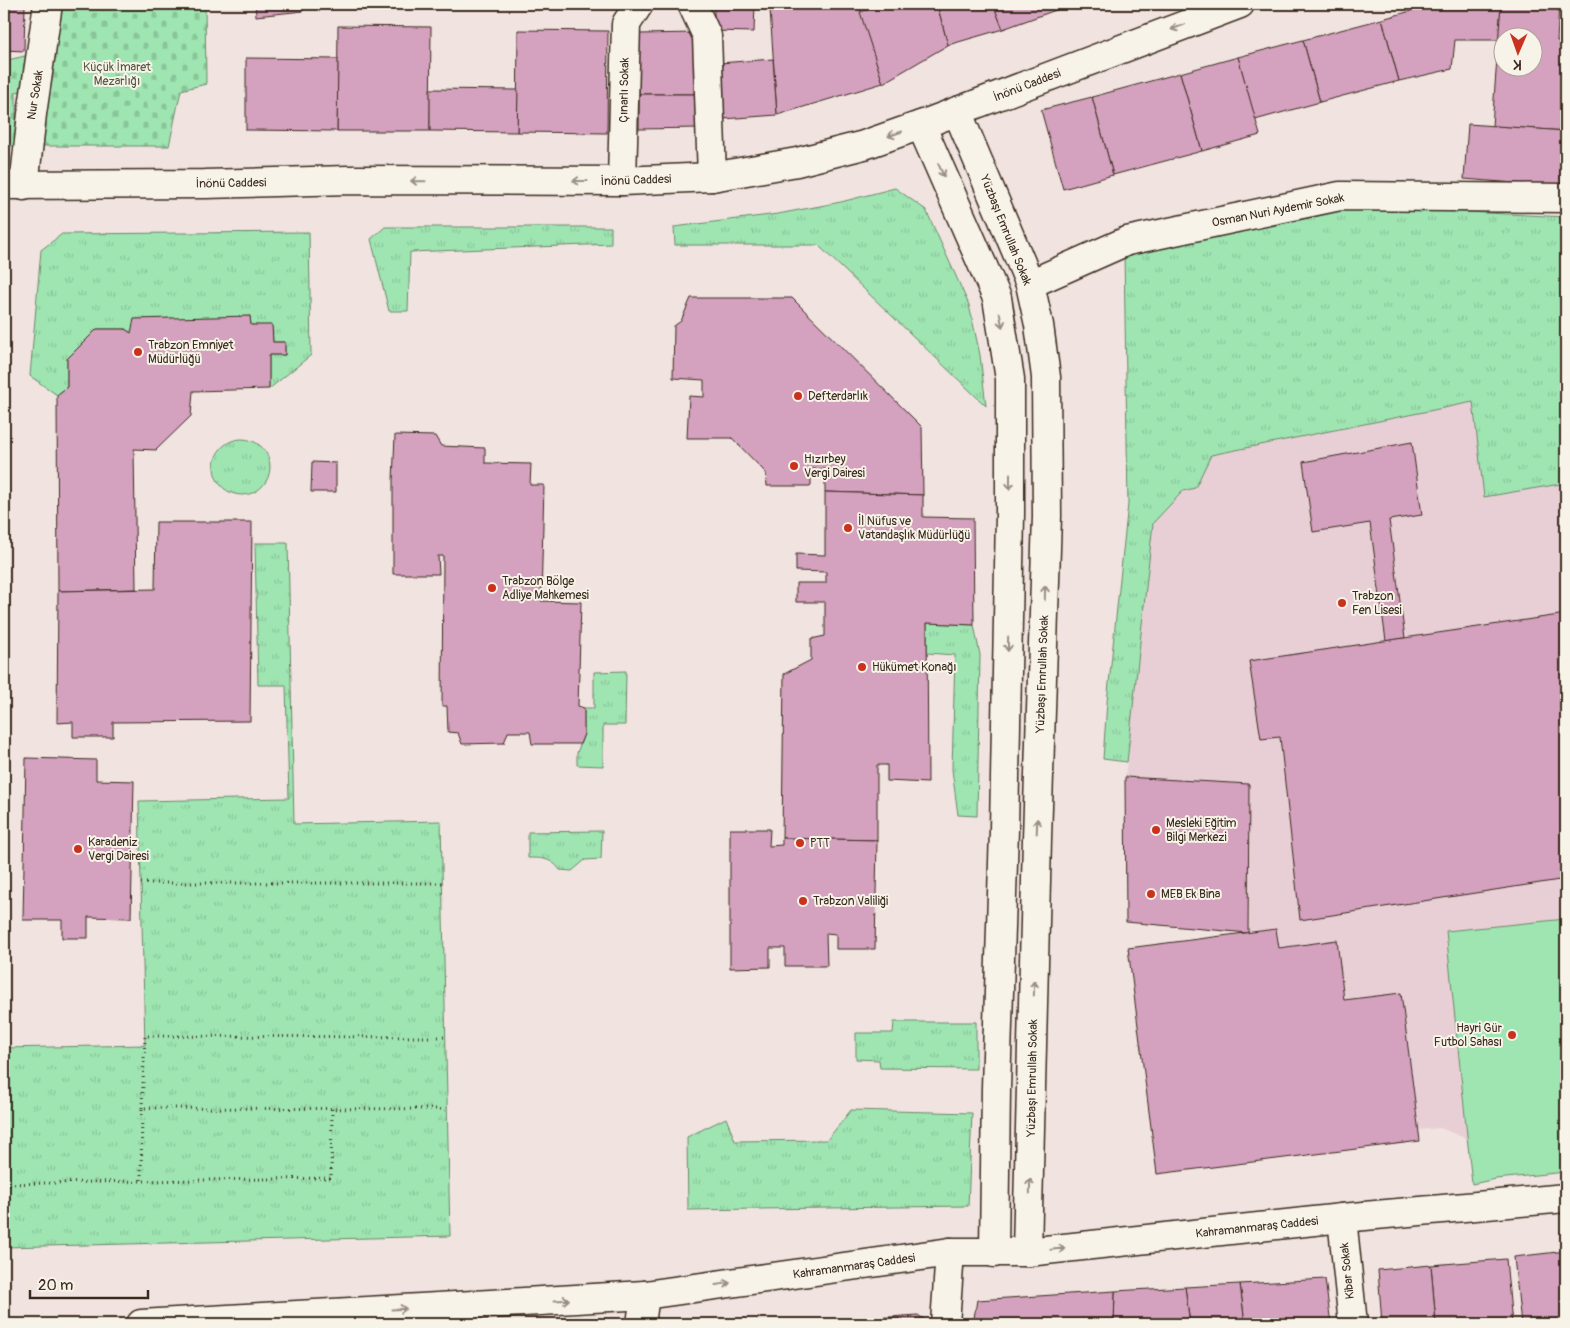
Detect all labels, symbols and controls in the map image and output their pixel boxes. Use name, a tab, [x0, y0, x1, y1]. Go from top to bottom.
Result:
one-way arrow	[1171, 23, 1186, 32]
north arrow	[1492, 28, 1542, 78]
text: K	[1512, 56, 1522, 73]
street label: Çınarlı Sokak	[616, 57, 633, 123]
park label: Küçük İmaret Mezarlığı	[83, 59, 151, 89]
street label: İnönü Caddesi	[991, 65, 1063, 105]
street label: Nur Sokak	[24, 69, 47, 121]
one-way arrow	[888, 130, 903, 139]
one-way arrow	[936, 162, 946, 177]
street label: İnönü Caddesi	[600, 171, 672, 189]
street label: Yüzbaşı Emrullah Sokak	[976, 172, 1035, 288]
street label: İnönü Caddesi	[196, 174, 266, 192]
one-way arrow	[410, 176, 426, 186]
one-way arrow	[573, 176, 589, 186]
street label: Osman Nuri Aydemir Sokak	[1211, 190, 1345, 231]
one-way arrow	[997, 312, 1006, 328]
place label: Trabzon Emniyet Müdürlüğü	[148, 338, 234, 367]
marker: Trabzon Emniyet Müdürlüğü	[132, 346, 144, 358]
place label: Defterdarlık	[808, 389, 868, 404]
marker: Defterdarlık	[792, 390, 804, 402]
place label: Hızırbey Vergi Dairesi	[804, 452, 865, 481]
marker: Hızırbey Vergi Dairesi	[788, 460, 800, 472]
one-way arrow	[1005, 474, 1015, 490]
place label: İl Nüfus ve Vatandaşlık Müdürlüğü	[858, 513, 971, 543]
marker: İl Nüfus ve Vatandaşlık Müdürlüğü	[842, 522, 854, 534]
place label: Trabzon Bölge Adliye Mahkemesi	[502, 574, 589, 603]
marker: Trabzon Bölge Adliye Mahkemesi	[486, 582, 498, 594]
one-way arrow	[1040, 586, 1049, 602]
place label: Trabzon Fen Lisesi	[1352, 589, 1402, 618]
marker: Trabzon Fen Lisesi	[1336, 597, 1348, 609]
street label: Yüzbaşı Emrullah Sokak	[1033, 615, 1052, 734]
one-way arrow	[1003, 636, 1013, 652]
place label: Hükümet Konağı	[872, 660, 956, 675]
marker: Hükümet Konağı	[856, 661, 868, 673]
place label: Mesleki Eğitim Bilgi Merkezi	[1166, 816, 1237, 845]
one-way arrow	[1032, 818, 1042, 834]
marker: Mesleki Eğitim Bilgi Merkezi	[1150, 824, 1162, 836]
place label: Karadeniz Vergi Dairesi	[88, 835, 149, 864]
place label: PTT	[810, 836, 830, 851]
marker: PTT	[794, 837, 806, 849]
marker: Karadeniz Vergi Dairesi	[72, 843, 84, 855]
place label: MEB Ek Bina	[1161, 887, 1221, 902]
marker: MEB Ek Bina	[1145, 888, 1157, 900]
place label: Trabzon Valiliği	[813, 894, 888, 909]
marker: Trabzon Valiliği	[797, 895, 809, 907]
one-way arrow	[1029, 980, 1038, 996]
street label: Yüzbaşı Emrullah Sokak	[1024, 1019, 1041, 1138]
place label: Hayri Gür Futbol Sahası	[1434, 1021, 1503, 1050]
marker: Hayri Gür Futbol Sahası	[1506, 1029, 1518, 1041]
one-way arrow	[1025, 1178, 1034, 1194]
street label: Kahramanmaraş Caddesi	[1195, 1214, 1319, 1241]
street label: Kibar Sokak	[1337, 1242, 1358, 1300]
one-way arrow	[1050, 1244, 1066, 1254]
street label: Kahramanmaraş Caddesi	[792, 1250, 916, 1283]
scale bar	[30, 1268, 148, 1300]
text: 20 m	[38, 1276, 73, 1295]
one-way arrow	[715, 1279, 731, 1289]
one-way arrow	[553, 1295, 569, 1304]
one-way arrow	[391, 1304, 407, 1313]

